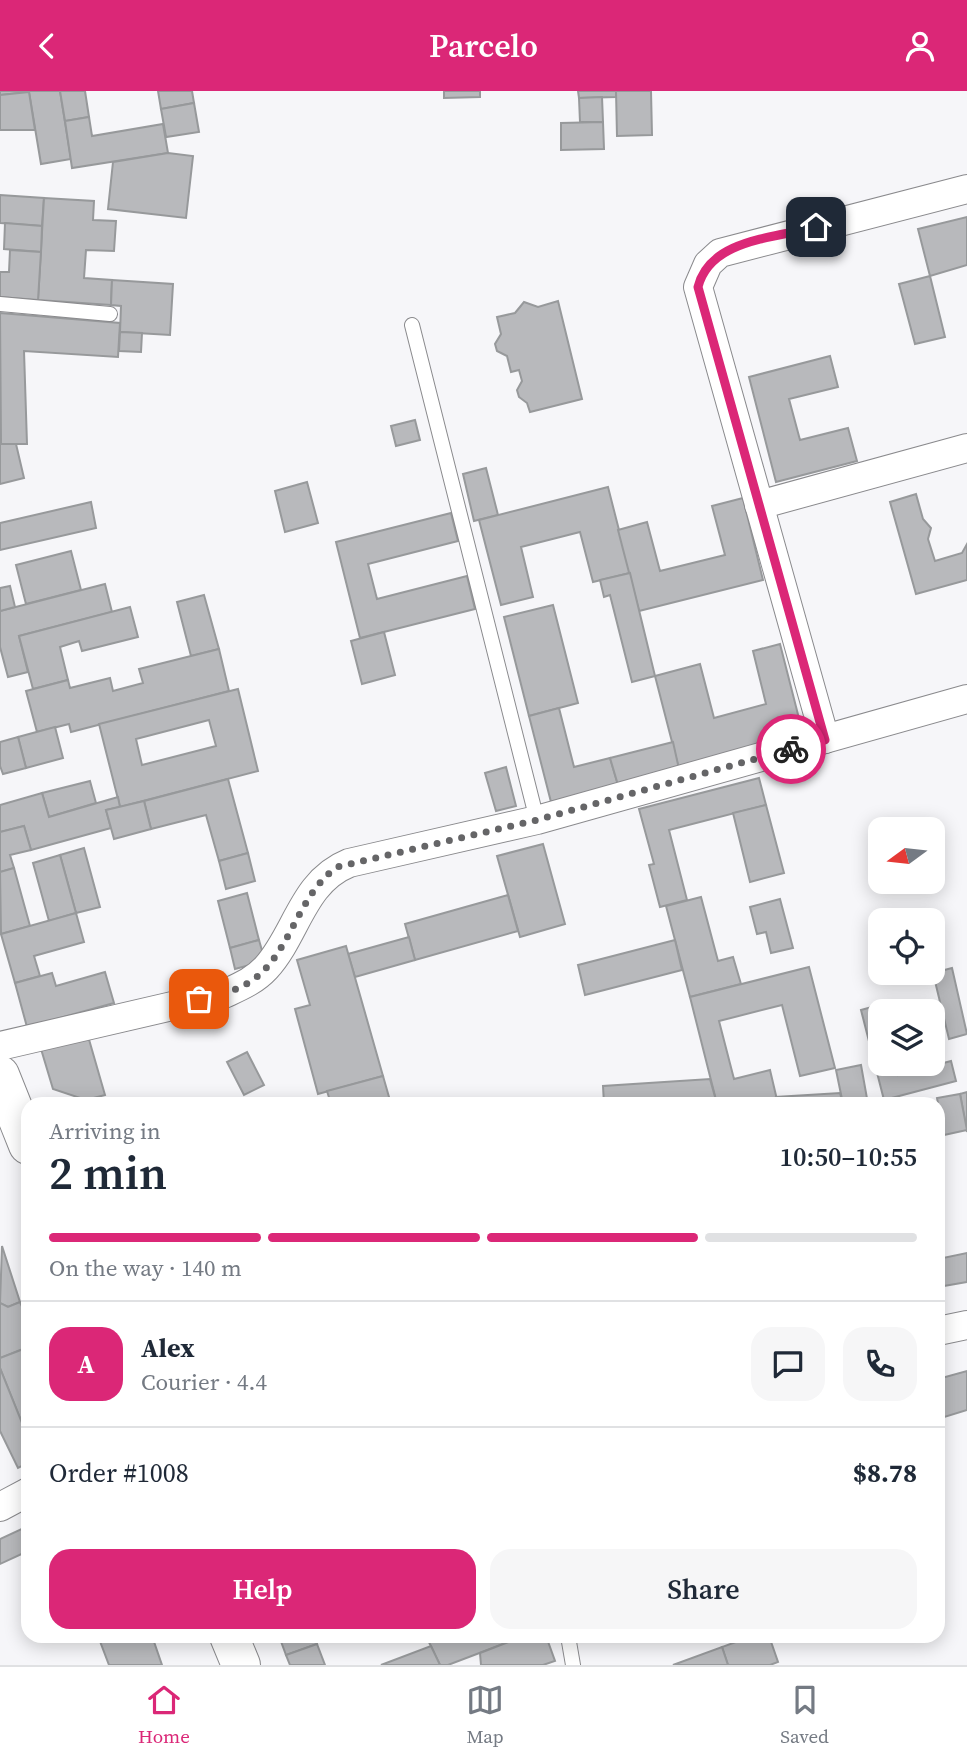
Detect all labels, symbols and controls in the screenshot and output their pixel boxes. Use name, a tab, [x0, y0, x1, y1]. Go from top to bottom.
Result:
text: Parcelo	[429, 24, 538, 68]
icon: back	[28, 27, 66, 65]
icon: person	[901, 27, 939, 65]
pin	[786, 197, 846, 257]
icon: home	[797, 208, 835, 246]
courier	[756, 714, 826, 784]
icon: bike	[772, 730, 810, 768]
north arrow	[868, 817, 945, 894]
map controls	[868, 817, 945, 1076]
button: locate	[868, 908, 945, 985]
pin	[169, 969, 229, 1029]
icon: bag	[180, 980, 218, 1018]
button: layers	[868, 999, 945, 1076]
text: Arriving in	[49, 1115, 161, 1147]
text: 10:50–10:55	[780, 1139, 917, 1175]
text: 2 min	[49, 1141, 167, 1204]
text: On the way · 140 m	[49, 1252, 242, 1284]
button: chat	[751, 1327, 825, 1401]
button: phone	[843, 1327, 917, 1401]
text: Alex	[141, 1330, 195, 1366]
text: A	[77, 1346, 95, 1382]
text: Courier · 4.4	[141, 1366, 267, 1398]
text: Order #1008	[49, 1455, 189, 1491]
text: $8.78	[853, 1455, 917, 1491]
button: Help	[49, 1549, 476, 1629]
button: Share	[490, 1549, 917, 1629]
tab: Home	[138, 1681, 190, 1749]
tab: Map	[466, 1681, 504, 1749]
tab: Saved	[780, 1681, 829, 1749]

